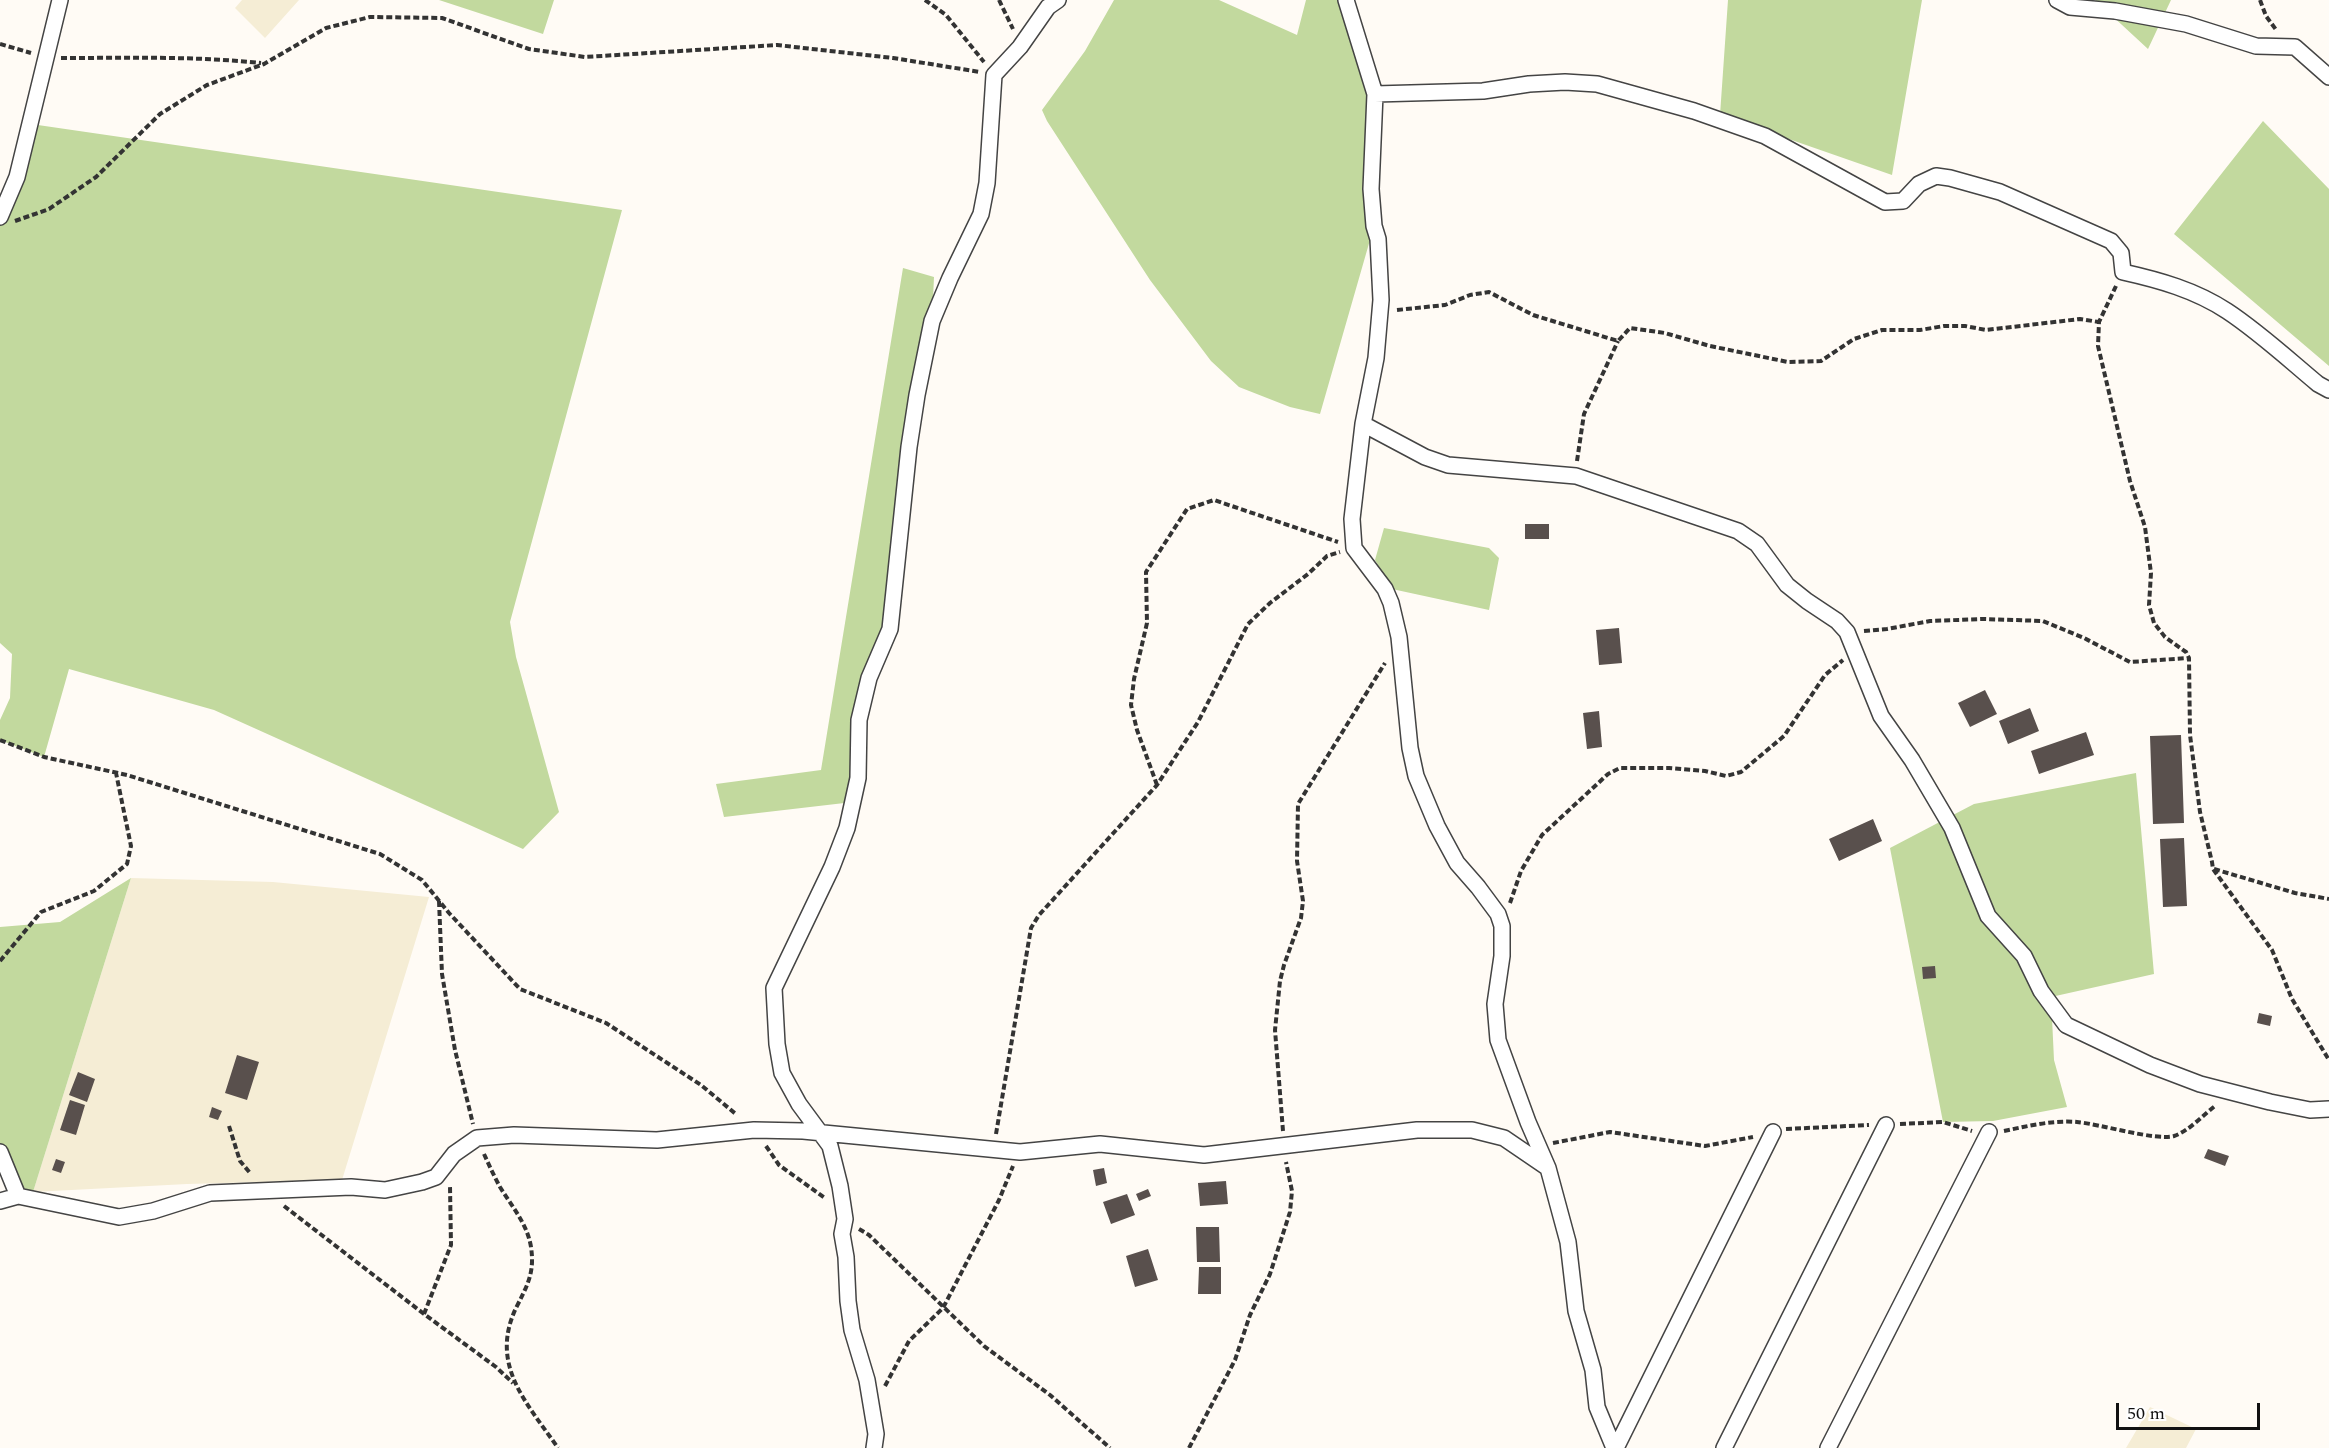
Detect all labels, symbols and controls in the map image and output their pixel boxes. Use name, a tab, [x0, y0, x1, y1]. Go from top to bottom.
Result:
scale bar	[2119, 1391, 2263, 1429]
text: 50 m	[2127, 1400, 2165, 1427]

